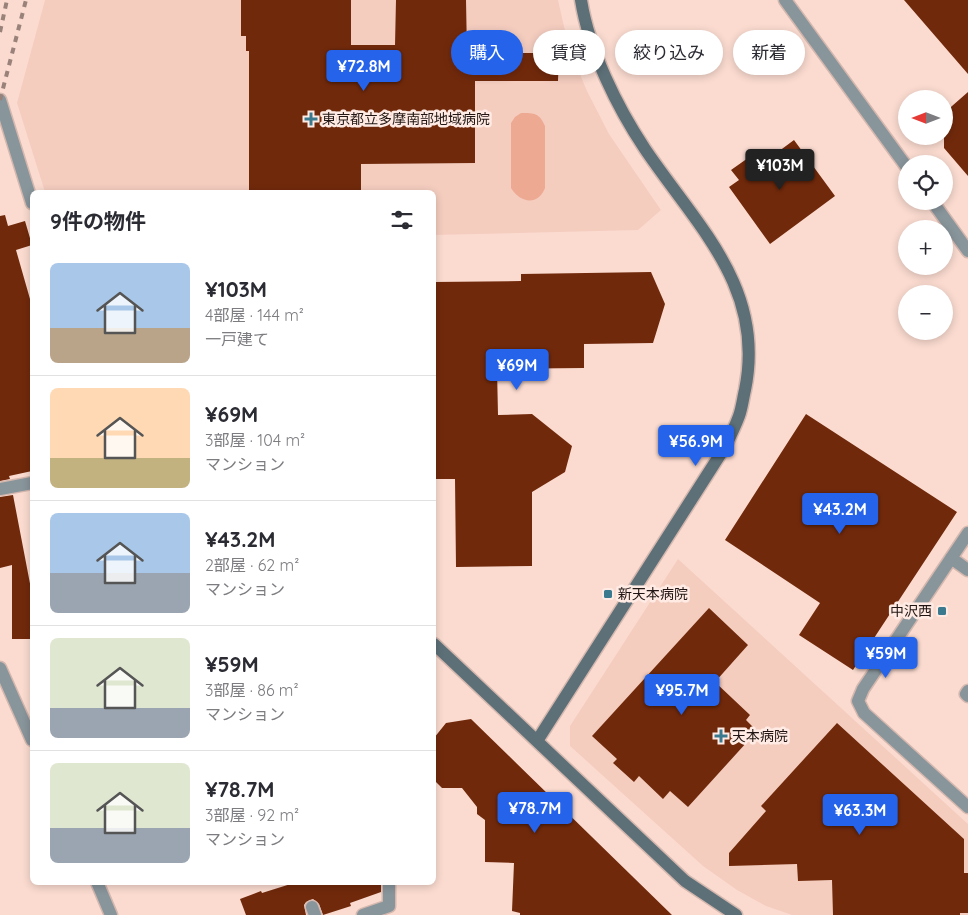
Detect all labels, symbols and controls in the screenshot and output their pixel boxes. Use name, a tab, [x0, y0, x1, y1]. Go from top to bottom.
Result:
chip: 購入	[451, 30, 523, 75]
chip: 賃貸	[533, 30, 605, 75]
chip: 絞り込み	[615, 30, 723, 75]
chip: 新着	[733, 30, 805, 75]
pin: ¥72.8M	[323, 49, 405, 92]
text: ¥72.8M	[337, 56, 391, 76]
north arrow	[898, 90, 952, 145]
map controls	[898, 90, 953, 340]
place label: 東京都立多摩南部地域病院	[322, 110, 490, 128]
marker: 東京都立多摩南部地域病院	[304, 112, 318, 126]
pin: ¥103M	[745, 148, 815, 191]
text: ¥103M	[756, 155, 804, 175]
button: locate	[898, 155, 953, 210]
icon: filters	[388, 206, 416, 234]
text: 9件の物件	[50, 208, 146, 234]
button: +	[898, 220, 953, 275]
text: ¥103M	[205, 276, 267, 302]
icon: home	[90, 283, 150, 343]
button: −	[898, 285, 953, 340]
text: 4部屋 · 144 m²	[205, 305, 304, 325]
text: 一戸建て	[205, 329, 269, 349]
pin: ¥69M	[487, 348, 547, 391]
text: ¥69M	[497, 355, 537, 375]
text: ¥69M	[205, 401, 258, 427]
icon: home	[90, 408, 150, 468]
pin: ¥56.9M	[655, 424, 737, 467]
text: 3部屋 · 104 m²	[205, 430, 305, 450]
text: ¥56.9M	[669, 431, 723, 451]
text: マンション	[205, 454, 285, 474]
pin: ¥43.2M	[799, 492, 881, 535]
text: ¥43.2M	[813, 499, 867, 519]
text: ¥43.2M	[205, 526, 276, 552]
icon: home	[90, 533, 150, 593]
text: 2部屋 · 62 m²	[205, 555, 299, 575]
text: マンション	[205, 579, 285, 599]
place label: 新天本病院	[618, 585, 688, 603]
marker: 新天本病院	[602, 588, 614, 600]
place label: 中沢西	[890, 602, 932, 620]
marker: 中沢西	[936, 605, 948, 617]
pin: ¥59M	[856, 636, 916, 679]
text: ¥59M	[866, 643, 906, 663]
text: ¥59M	[205, 651, 259, 677]
icon: home	[90, 658, 150, 718]
pin: ¥95.7M	[641, 674, 723, 716]
text: 3部屋 · 86 m²	[205, 680, 299, 700]
text: ¥95.7M	[655, 680, 709, 700]
text: マンション	[205, 704, 285, 724]
place label: 天本病院	[732, 727, 788, 745]
marker: 天本病院	[714, 729, 728, 743]
text: ¥78.7M	[205, 776, 275, 802]
icon: home	[90, 783, 150, 843]
pin: ¥78.7M	[494, 792, 576, 834]
pin: ¥63.3M	[819, 794, 901, 836]
text: ¥78.7M	[509, 798, 561, 818]
text: ¥63.3M	[834, 800, 886, 820]
text: 3部屋 · 92 m²	[205, 805, 299, 825]
text: マンション	[205, 829, 285, 849]

